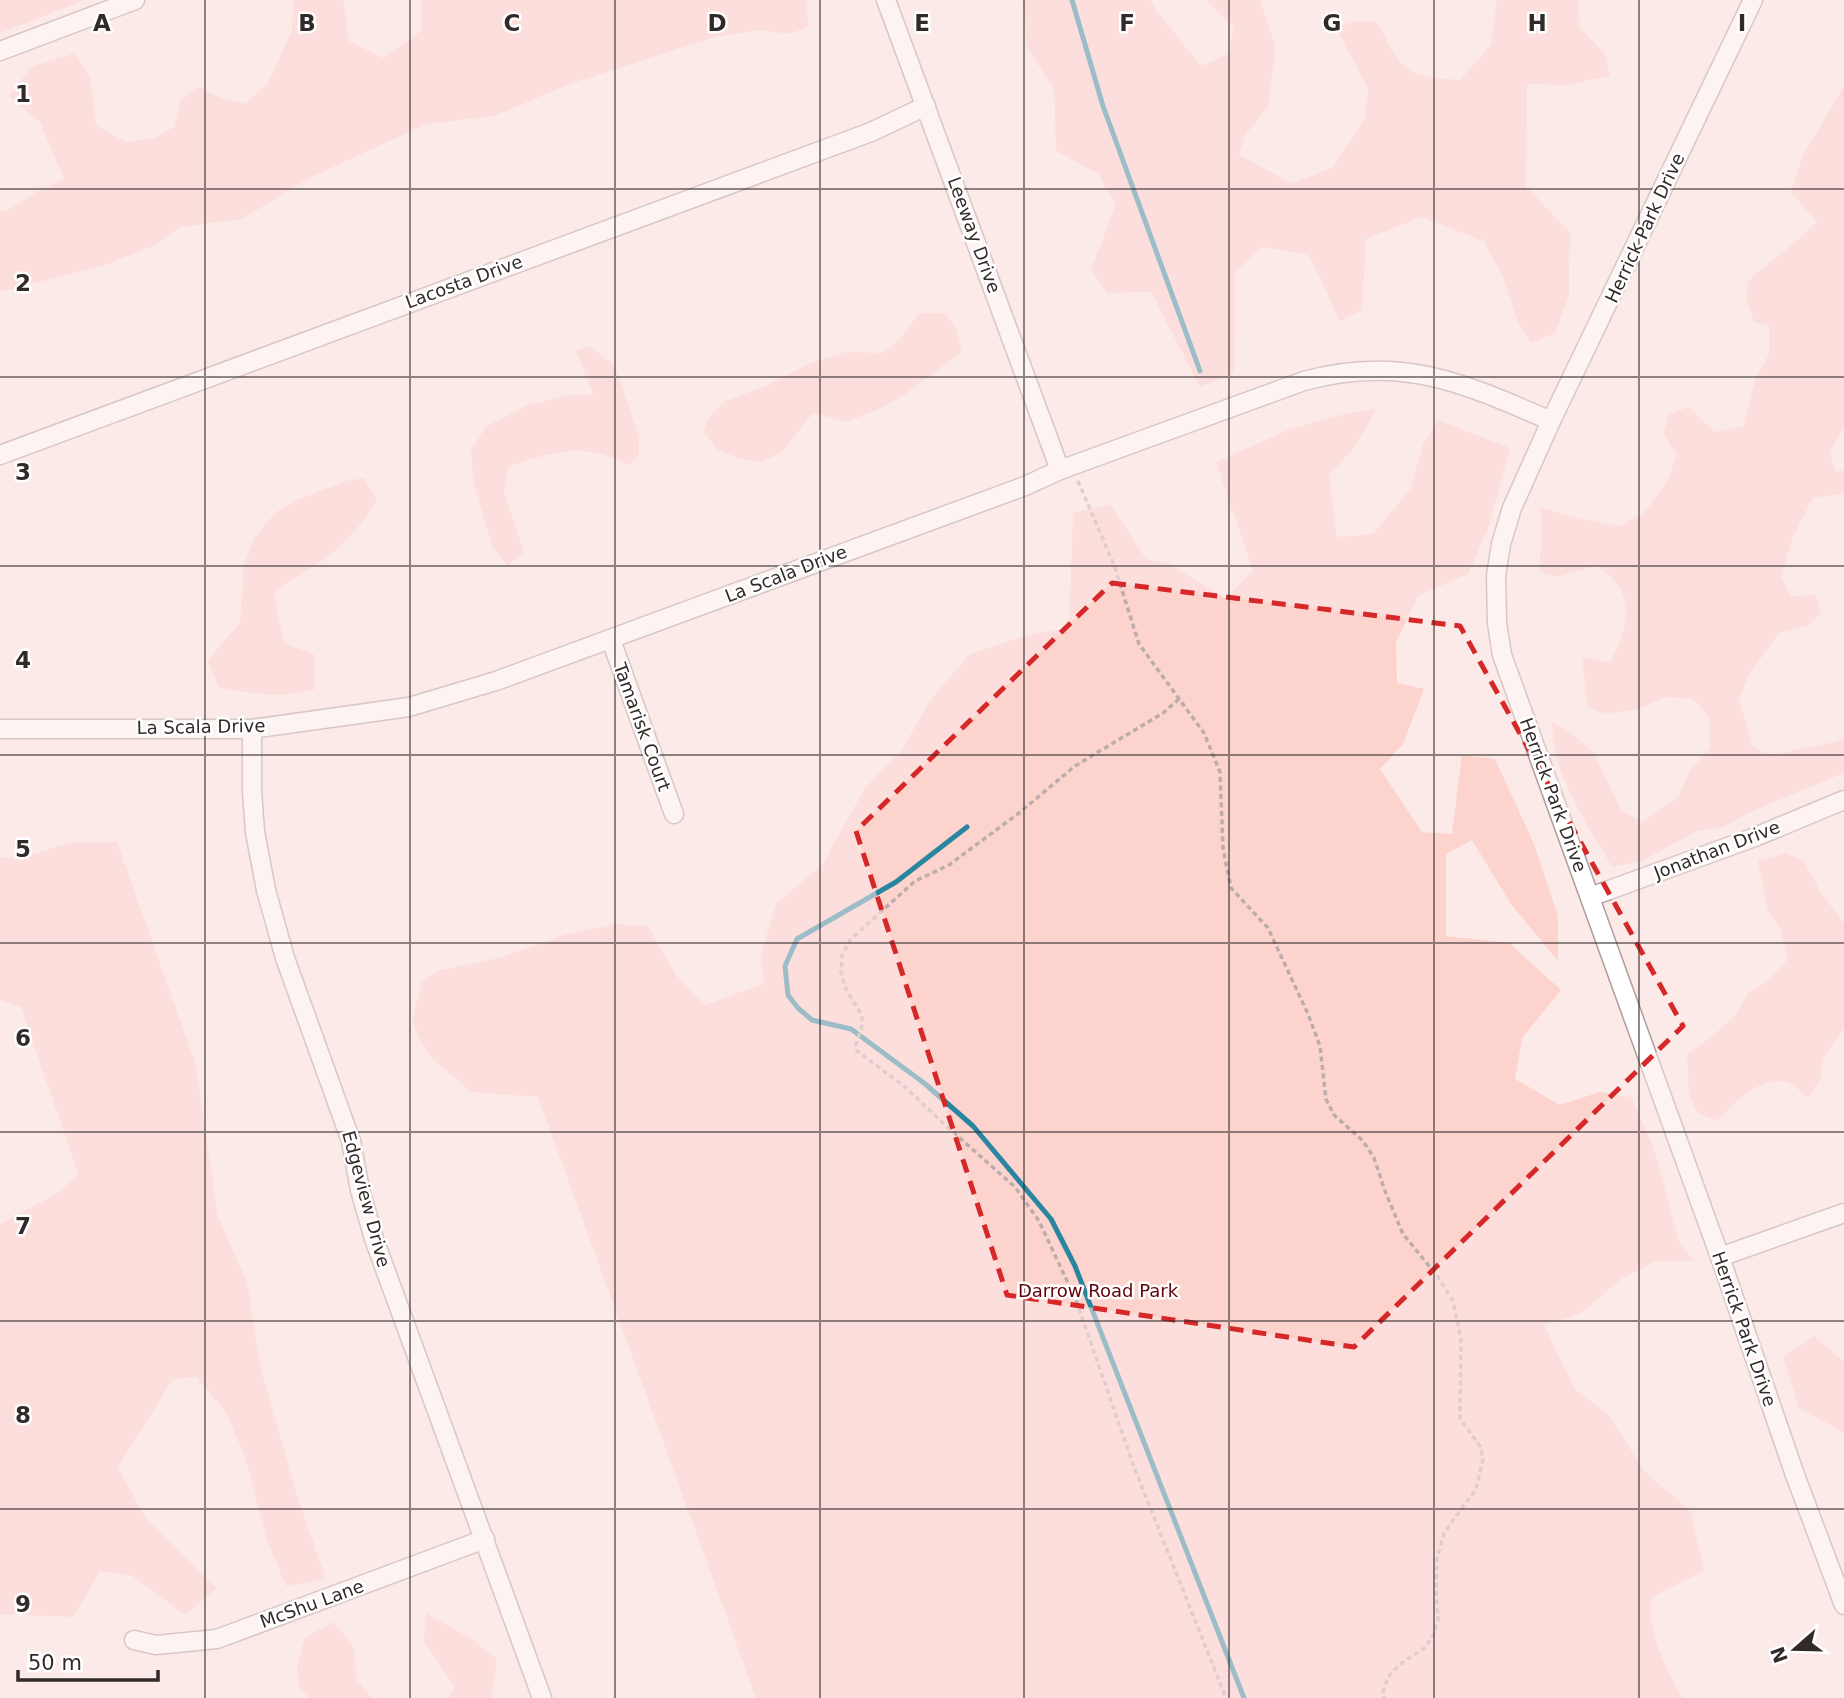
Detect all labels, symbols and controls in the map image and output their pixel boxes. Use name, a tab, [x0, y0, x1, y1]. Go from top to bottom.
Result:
text: A	[93, 10, 111, 36]
text: B	[298, 10, 316, 36]
text: C	[504, 10, 520, 36]
text: D	[707, 10, 727, 36]
text: E	[914, 10, 930, 36]
text: F	[1119, 10, 1135, 36]
text: G	[1323, 10, 1341, 36]
text: H	[1527, 10, 1547, 36]
text: I	[1738, 10, 1746, 36]
text: 1	[15, 81, 31, 107]
street label: Herrick Park Drive	[1601, 150, 1688, 306]
street label: Leeway Drive	[944, 174, 1005, 296]
street label: Lacosta Drive	[402, 251, 525, 312]
text: 2	[15, 270, 31, 296]
text: 3	[15, 459, 31, 485]
street label: La Scala Drive	[722, 541, 850, 606]
text: 4	[15, 647, 31, 673]
street label: Tamarisk Court	[609, 659, 675, 794]
street label: La Scala Drive	[136, 715, 266, 738]
street label: Herrick Park Drive	[1516, 715, 1591, 875]
street label: Jonathan Drive	[1650, 816, 1783, 884]
text: 5	[15, 836, 31, 862]
text: 6	[15, 1025, 31, 1051]
street label: Edgeview Drive	[338, 1128, 395, 1269]
text: 7	[15, 1213, 31, 1239]
street label: Herrick Park Drive	[1708, 1248, 1781, 1409]
park label: Darrow Road Park	[1018, 1280, 1179, 1301]
text: 8	[15, 1402, 31, 1428]
street label: McShu Lane	[257, 1575, 367, 1632]
text: 9	[15, 1591, 31, 1617]
north arrow	[1760, 1614, 1830, 1684]
scale bar	[18, 1638, 158, 1682]
text: N	[1766, 1644, 1792, 1666]
text: 50 m	[28, 1651, 82, 1675]

